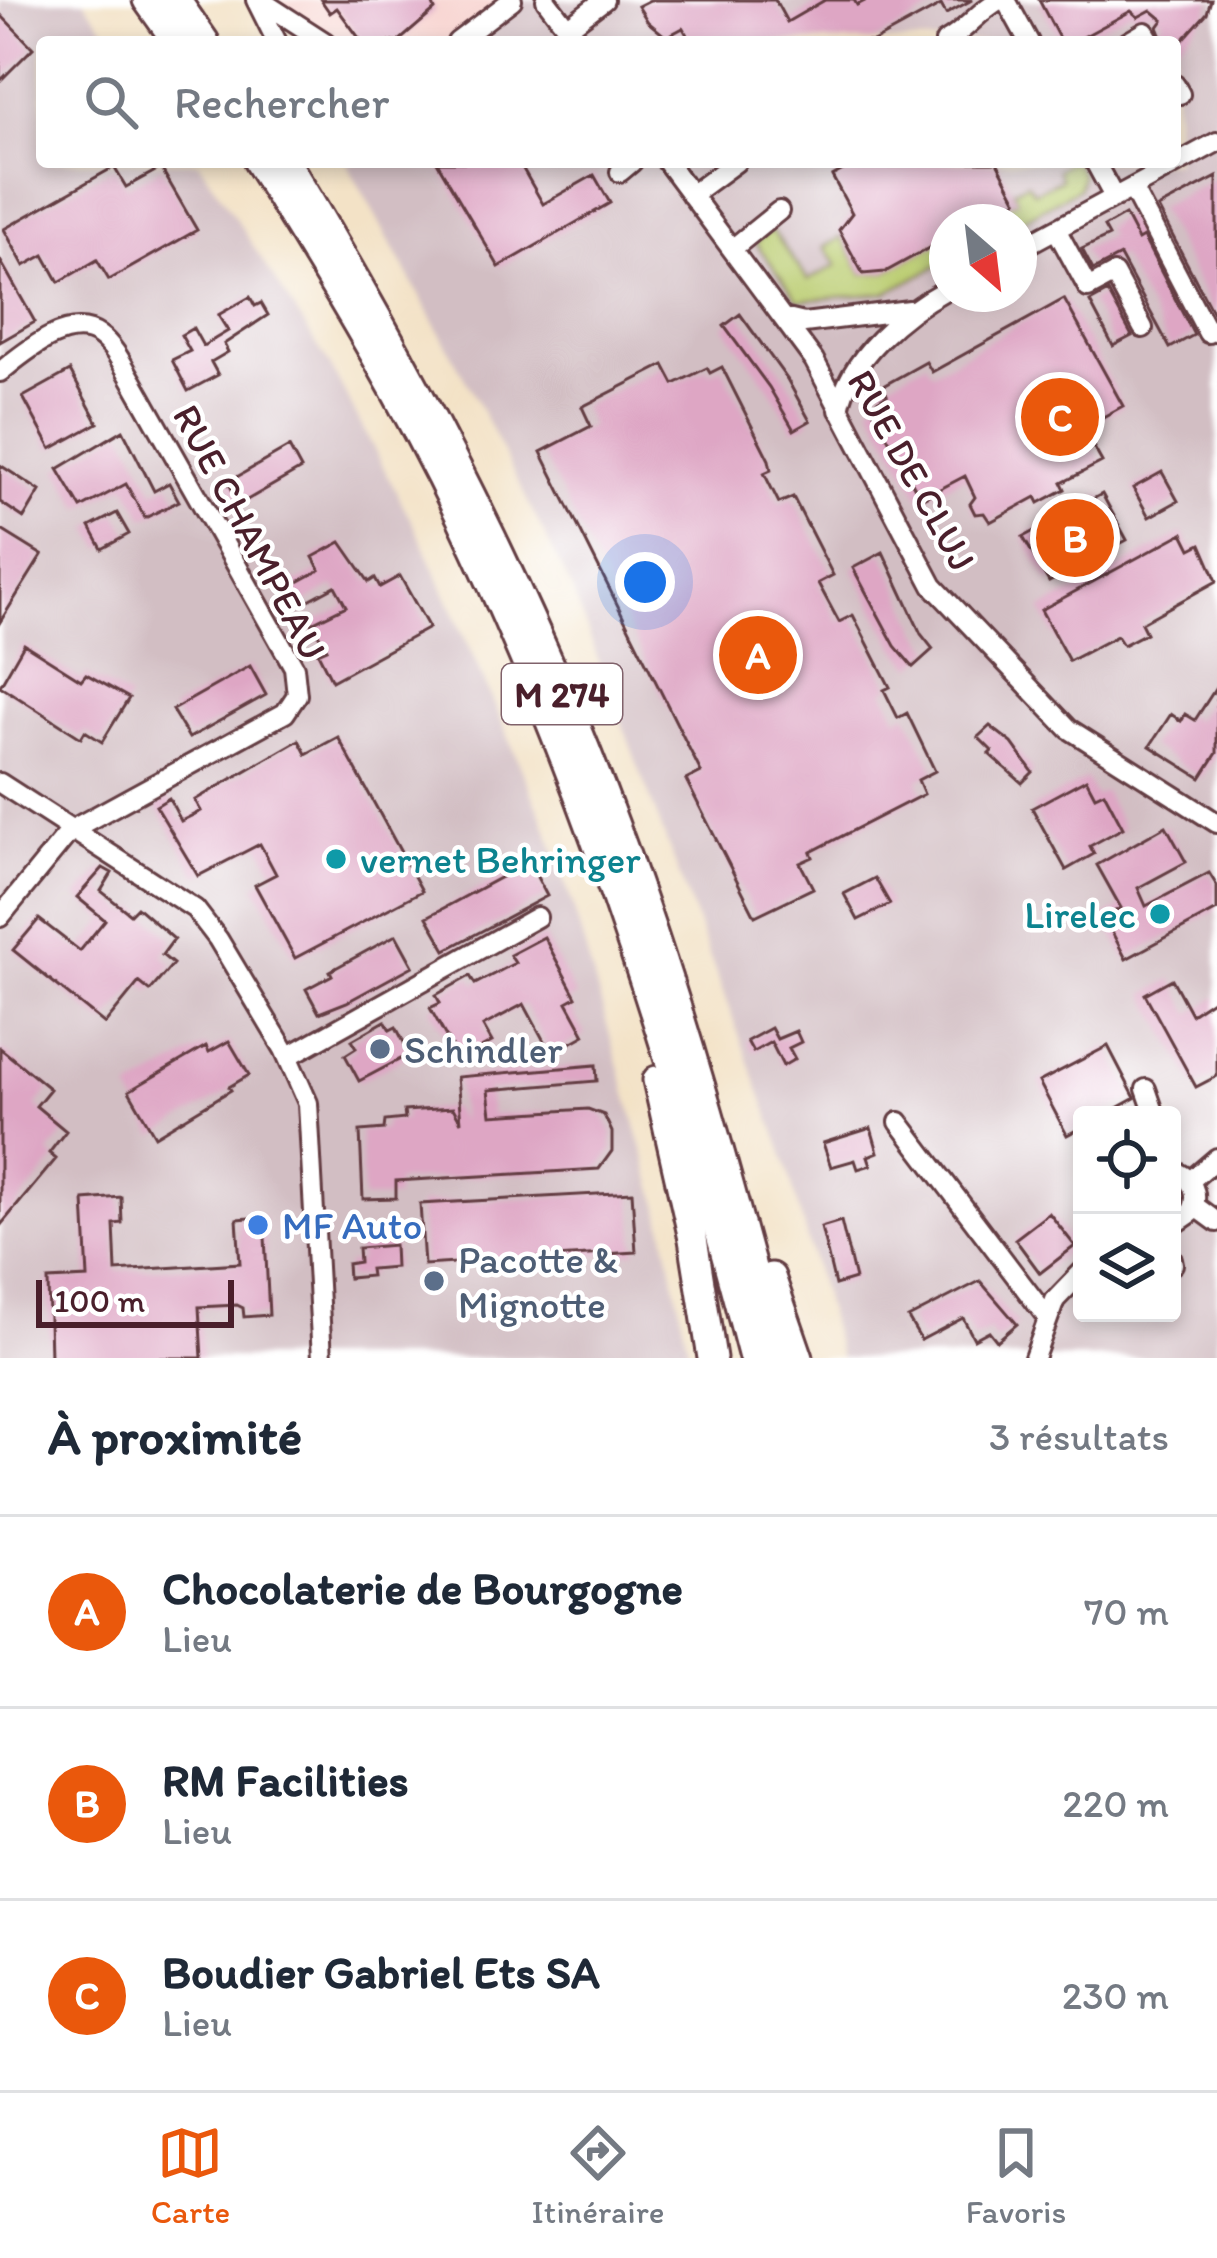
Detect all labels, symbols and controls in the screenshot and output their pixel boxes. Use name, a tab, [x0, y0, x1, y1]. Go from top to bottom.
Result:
search box	[36, 36, 1181, 168]
icon: search	[78, 69, 144, 135]
text: Rechercher	[174, 75, 389, 129]
north arrow	[929, 204, 1037, 312]
street label: RUE DE CLUJ	[837, 361, 987, 579]
pin: C	[1021, 372, 1099, 462]
street label: RUE CHAMPEAU	[163, 396, 337, 668]
pin: B	[1036, 493, 1114, 583]
your location	[615, 552, 675, 612]
pin: A	[719, 610, 797, 700]
road number: M 274	[502, 664, 622, 724]
place label: vernet Behringer	[360, 836, 641, 883]
marker: vernet Behringer	[323, 846, 349, 872]
place label: Lirelec	[1024, 891, 1136, 938]
marker: Lirelec	[1147, 901, 1173, 927]
place label: Schindler	[404, 1026, 563, 1073]
marker: Schindler	[367, 1036, 393, 1062]
map controls	[1073, 1106, 1181, 1322]
button: locate	[1073, 1106, 1181, 1214]
place label: MF Auto	[282, 1202, 422, 1249]
marker: MF Auto	[245, 1212, 271, 1238]
button: layers	[1073, 1214, 1181, 1322]
place label: Pacotte & Mignotte	[458, 1236, 618, 1328]
marker: Pacotte & Mignotte	[421, 1268, 447, 1294]
scale bar	[36, 1274, 234, 1327]
text: 100 m	[54, 1281, 145, 1320]
text: À proximité	[48, 1406, 302, 1467]
text: 3 résultats	[989, 1413, 1169, 1460]
text: Chocolaterie de Bourgogne	[162, 1561, 683, 1615]
text: A	[75, 1588, 99, 1635]
text: 70 m	[1084, 1588, 1169, 1635]
text: Lieu	[162, 1615, 232, 1662]
text: RM Facilities	[162, 1753, 409, 1807]
text: B	[74, 1780, 100, 1827]
text: 220 m	[1062, 1780, 1169, 1827]
text: Lieu	[162, 1807, 232, 1854]
text: Boudier Gabriel Ets SA	[162, 1945, 600, 1999]
text: C	[74, 1972, 100, 2019]
text: 230 m	[1062, 1972, 1169, 2019]
text: Lieu	[162, 1999, 232, 2046]
tab: Carte	[151, 2120, 230, 2231]
tab: Itinéraire	[531, 2120, 665, 2231]
tab: Favoris	[966, 2120, 1066, 2231]

